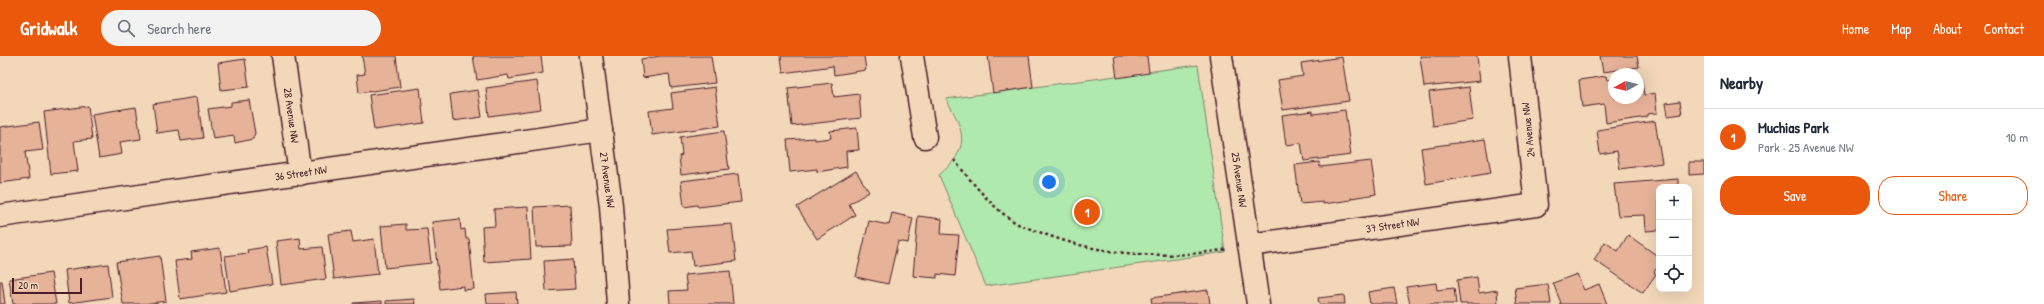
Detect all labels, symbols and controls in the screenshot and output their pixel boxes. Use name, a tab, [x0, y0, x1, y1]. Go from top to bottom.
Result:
search box	[101, 10, 381, 46]
text: Gridwalk	[20, 15, 77, 41]
icon: search	[115, 17, 137, 39]
text: Search here	[147, 18, 211, 39]
text: Home	[1842, 19, 1869, 38]
text: Map	[1891, 19, 1911, 38]
text: About	[1933, 19, 1962, 38]
text: Contact	[1984, 19, 2024, 38]
north arrow	[1608, 68, 1644, 104]
text: Nearby	[1720, 71, 1763, 94]
street label: 28 Avenue NW	[281, 87, 302, 144]
street label: 24 Avenue NW	[1518, 102, 1538, 158]
text: Muchias Park	[1758, 117, 1829, 138]
text: 1	[1731, 128, 1735, 146]
text: 10 m	[2006, 128, 2028, 146]
text: Park · 25 Avenue NW	[1758, 138, 1854, 156]
street label: 27 Avenue NW	[597, 151, 618, 209]
street label: 25 Avenue NW	[1228, 151, 1250, 208]
street label: 36 Street NW	[274, 162, 328, 184]
your location	[1039, 172, 1059, 192]
button: Save	[1720, 176, 1870, 215]
button: Share	[1878, 176, 2028, 215]
map controls	[1656, 184, 1692, 292]
button: +	[1656, 184, 1692, 220]
pin: 1	[1074, 197, 1100, 227]
street label: 37 Street NW	[1365, 214, 1420, 236]
button: −	[1656, 220, 1692, 256]
button: locate	[1656, 256, 1692, 292]
scale bar	[12, 276, 82, 295]
text: 20 m	[18, 278, 38, 292]

